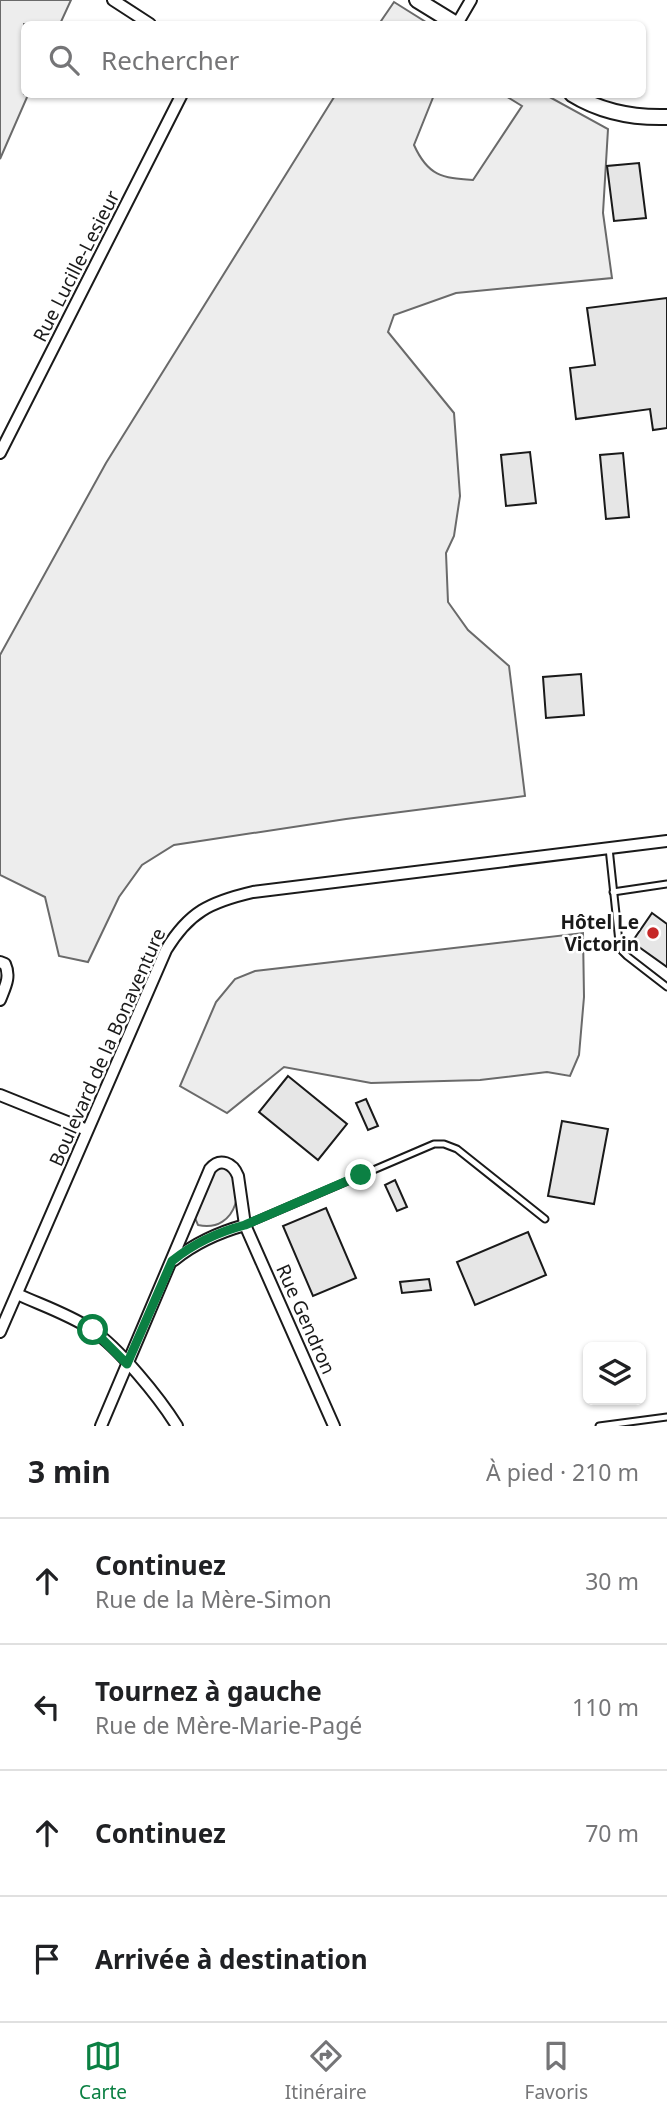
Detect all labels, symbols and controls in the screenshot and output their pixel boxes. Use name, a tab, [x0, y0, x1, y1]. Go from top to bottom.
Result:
search box	[21, 21, 646, 98]
icon: search	[45, 41, 83, 79]
text: Rechercher	[101, 42, 239, 78]
street label: Rue Lucille-Lesieur	[27, 186, 125, 346]
place label: Hôtel Le Victorin	[560, 909, 639, 957]
street label: Boulevard de la Bonaventure	[43, 924, 171, 1170]
marker: Hôtel Le Victorin	[645, 925, 661, 941]
route end	[345, 1159, 376, 1190]
street label: Rue Gendron	[270, 1260, 342, 1378]
route start	[77, 1314, 108, 1345]
map controls	[583, 1342, 646, 1405]
button: layers	[583, 1342, 646, 1405]
text: 3 min	[28, 1451, 111, 1492]
text: À pied · 210 m	[486, 1456, 639, 1488]
text: Continuez	[95, 1547, 226, 1583]
icon: ahead	[28, 1562, 66, 1600]
text: 30 m	[585, 1565, 639, 1597]
text: Rue de la Mère-Simon	[95, 1583, 332, 1615]
text: Tournez à gauche	[95, 1673, 322, 1709]
icon: left	[28, 1688, 66, 1726]
text: 110 m	[572, 1691, 639, 1723]
text: Rue de Mère-Marie-Pagé	[95, 1709, 362, 1741]
icon: ahead	[28, 1814, 66, 1852]
text: Continuez	[95, 1815, 226, 1851]
text: 70 m	[585, 1817, 639, 1849]
icon: arrive	[28, 1940, 66, 1978]
text: Arrivée à destination	[95, 1941, 368, 1977]
tab: Carte	[79, 2037, 127, 2105]
tab: Itinéraire	[285, 2037, 367, 2105]
tab: Favoris	[525, 2037, 588, 2105]

